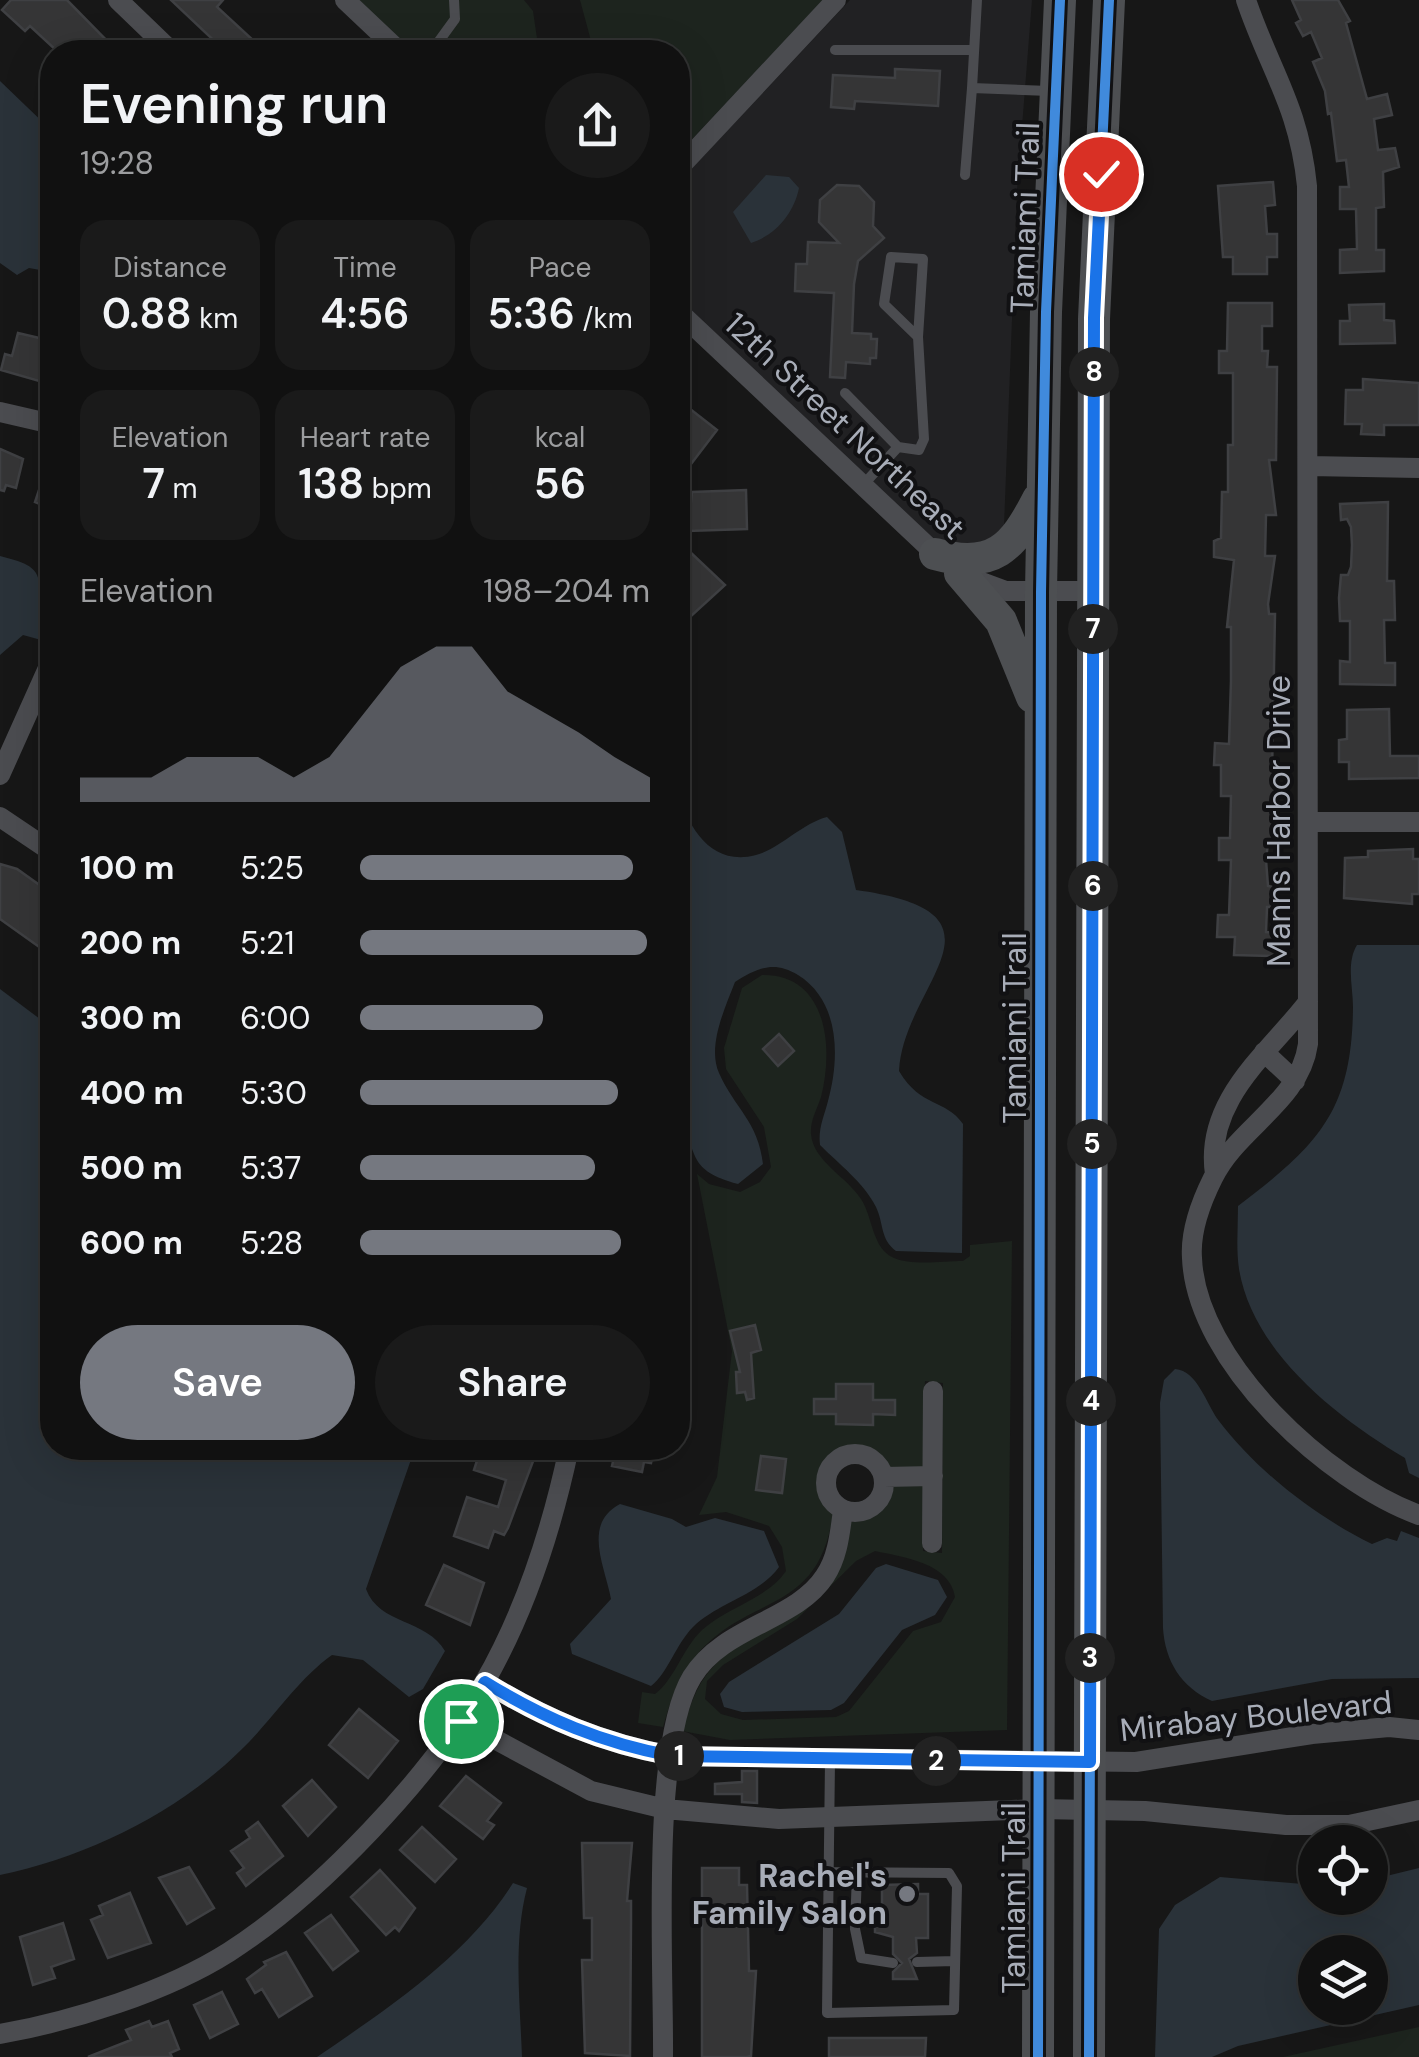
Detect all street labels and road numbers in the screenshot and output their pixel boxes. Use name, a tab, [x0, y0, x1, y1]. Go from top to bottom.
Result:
street label: Tamiami Trail	[1001, 122, 1049, 314]
street label: 12th Street Northeast	[716, 303, 974, 549]
street label: Manns Harbor Drive	[1258, 675, 1300, 967]
street label: Tamiami Trail	[994, 932, 1036, 1124]
street label: Mirabay Boulevard	[1118, 1681, 1394, 1751]
street label: Tamiami Trail	[993, 1802, 1035, 1994]

